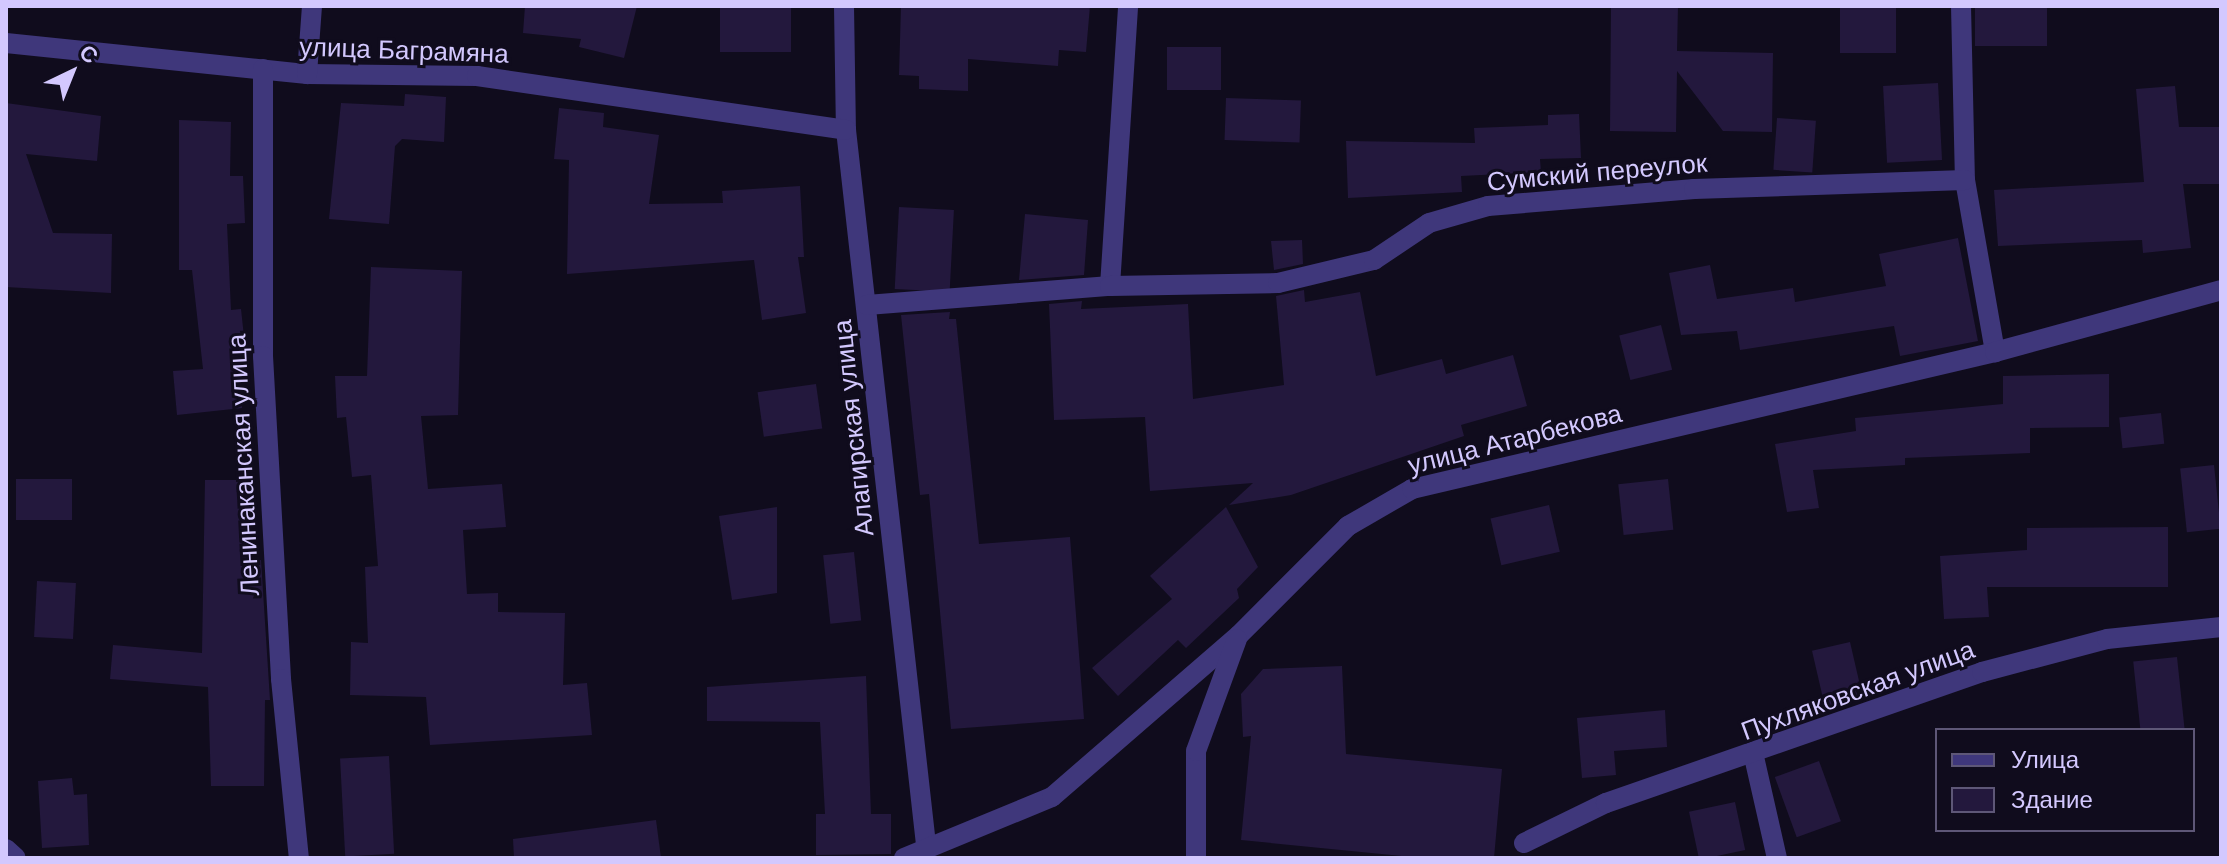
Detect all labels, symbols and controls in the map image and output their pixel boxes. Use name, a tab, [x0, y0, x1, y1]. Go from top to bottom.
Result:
north arrow	[32, 32, 112, 112]
street label: улица Баграмяна	[299, 32, 509, 70]
text: С	[74, 40, 103, 69]
street label: Сумский переулок	[1486, 148, 1708, 198]
street label: Алагирская улица	[827, 318, 881, 538]
street label: Ленинаканская улица	[222, 333, 266, 597]
street label: улица Атарбекова	[1405, 398, 1625, 482]
street label: Пухляковская улица	[1737, 634, 1979, 748]
legend	[1935, 728, 2195, 832]
text: Улица	[2011, 746, 2079, 773]
text: Здание	[2011, 786, 2093, 813]

